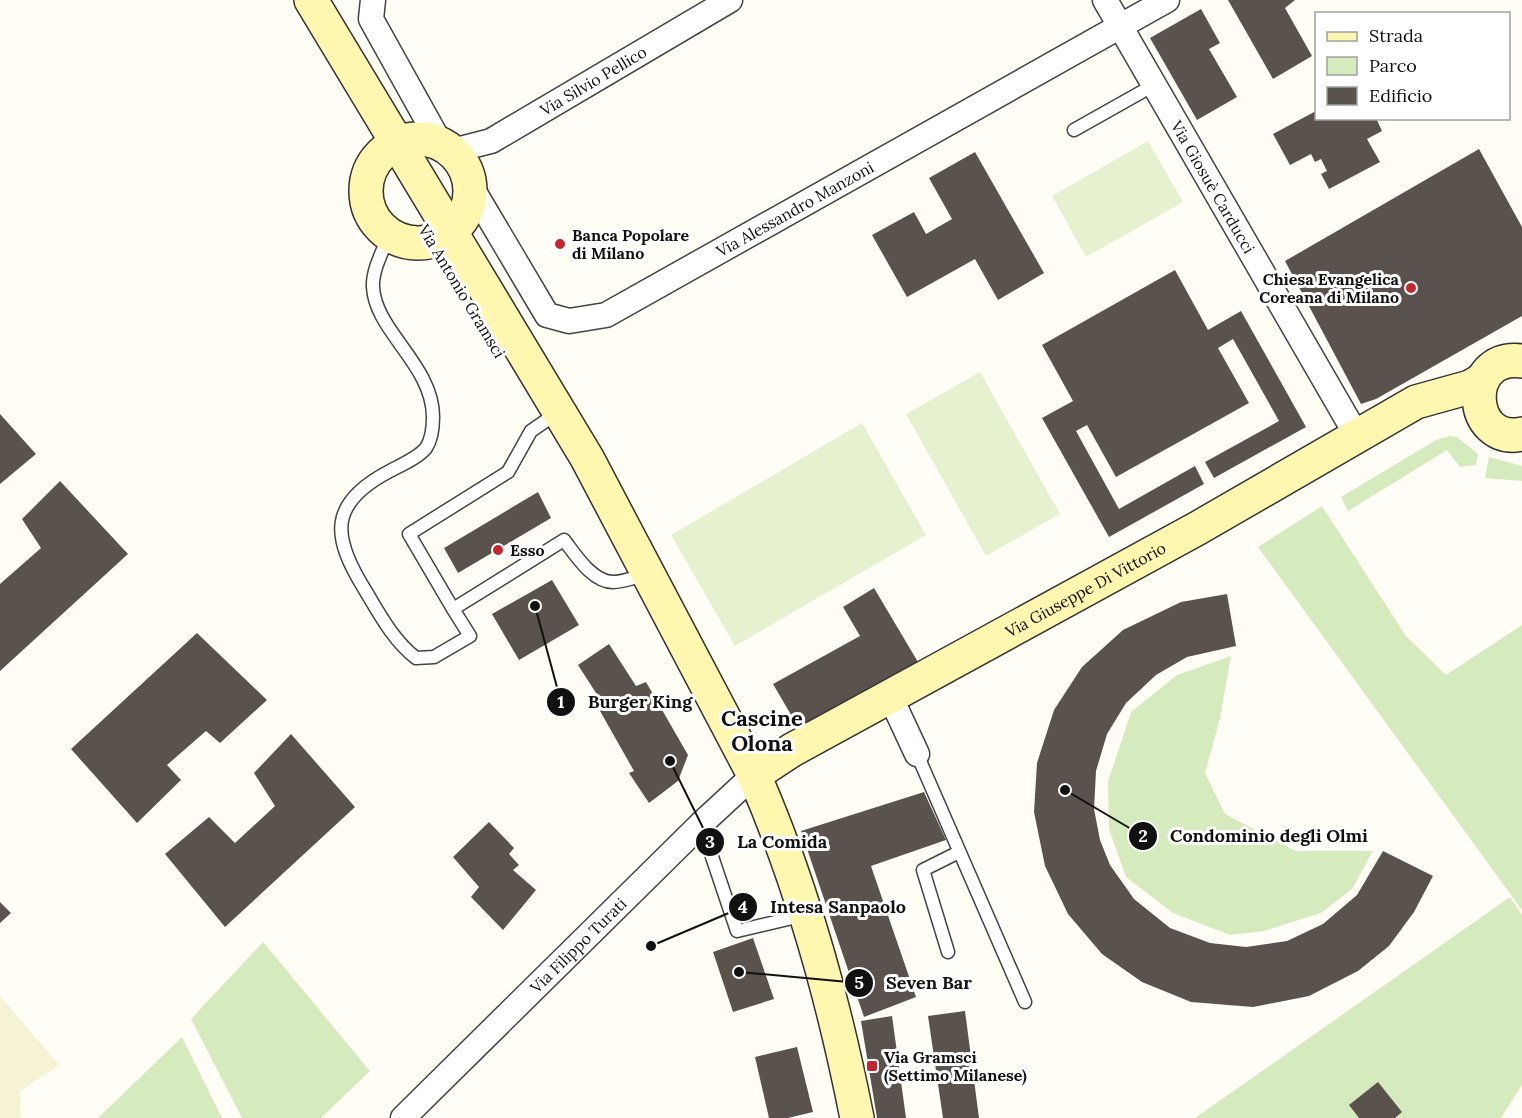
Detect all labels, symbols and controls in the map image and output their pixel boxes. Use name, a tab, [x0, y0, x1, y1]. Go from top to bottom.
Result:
legend	[1315, 12, 1510, 120]
text: Strada	[1369, 24, 1423, 47]
street label: Via Silvio Pellico	[535, 41, 650, 120]
text: Parco	[1369, 54, 1417, 77]
text: Edificio	[1369, 84, 1432, 107]
street label: Via Giosuè Carducci	[1166, 116, 1259, 257]
street label: Via Alessandro Manzoni	[712, 157, 877, 262]
street label: Via Antonio Gramsci	[414, 220, 510, 361]
place label: Banca Popolare di Milano	[572, 225, 690, 263]
marker: Banca Popolare di Milano	[553, 237, 567, 251]
place label: Chiesa Evangelica Coreana di Milano	[1259, 269, 1400, 307]
marker: Chiesa Evangelica Coreana di Milano	[1404, 281, 1418, 295]
street label: Via Giuseppe Di Vittorio	[1001, 538, 1169, 642]
place label: Esso	[510, 540, 544, 560]
marker: Esso	[491, 543, 505, 557]
callout: Burger King	[546, 684, 705, 720]
text: 1	[557, 690, 565, 713]
text: Burger King	[588, 690, 693, 713]
district label: Cascine Olona	[721, 704, 803, 757]
callout: Condominio degli Olmi	[1128, 818, 1380, 854]
callout: La Comida	[695, 824, 839, 860]
text: 2	[1138, 824, 1148, 847]
text: Condominio degli Olmi	[1170, 824, 1368, 847]
text: 3	[705, 830, 715, 853]
text: La Comida	[737, 830, 828, 853]
callout: Intesa Sanpaolo	[728, 889, 918, 925]
street label: Via Filippo Turati	[525, 893, 630, 998]
text: 4	[738, 895, 748, 918]
text: Intesa Sanpaolo	[770, 895, 906, 918]
callout: Seven Bar	[844, 965, 984, 1001]
text: 5	[854, 971, 864, 994]
text: Seven Bar	[886, 971, 972, 994]
place label: Via Gramsci (Settimo Milanese)	[884, 1047, 1027, 1086]
marker: Via Gramsci (Settimo Milanese)	[865, 1059, 879, 1073]

